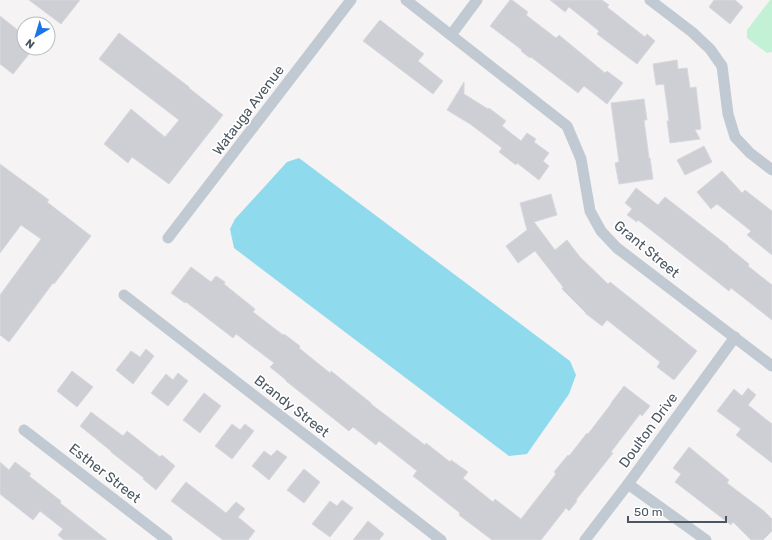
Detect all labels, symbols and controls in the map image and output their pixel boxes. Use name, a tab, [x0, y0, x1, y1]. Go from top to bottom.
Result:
north arrow	[16, 16, 56, 56]
text: N	[23, 36, 37, 51]
street label: Watauga Avenue	[209, 62, 288, 159]
street label: Grant Street	[610, 217, 683, 282]
street label: Brandy Street	[251, 372, 333, 441]
street label: Doulton Drive	[615, 389, 681, 471]
street label: Esther Street	[65, 440, 144, 507]
scale bar	[628, 498, 726, 524]
text: 50 m	[634, 505, 662, 519]

